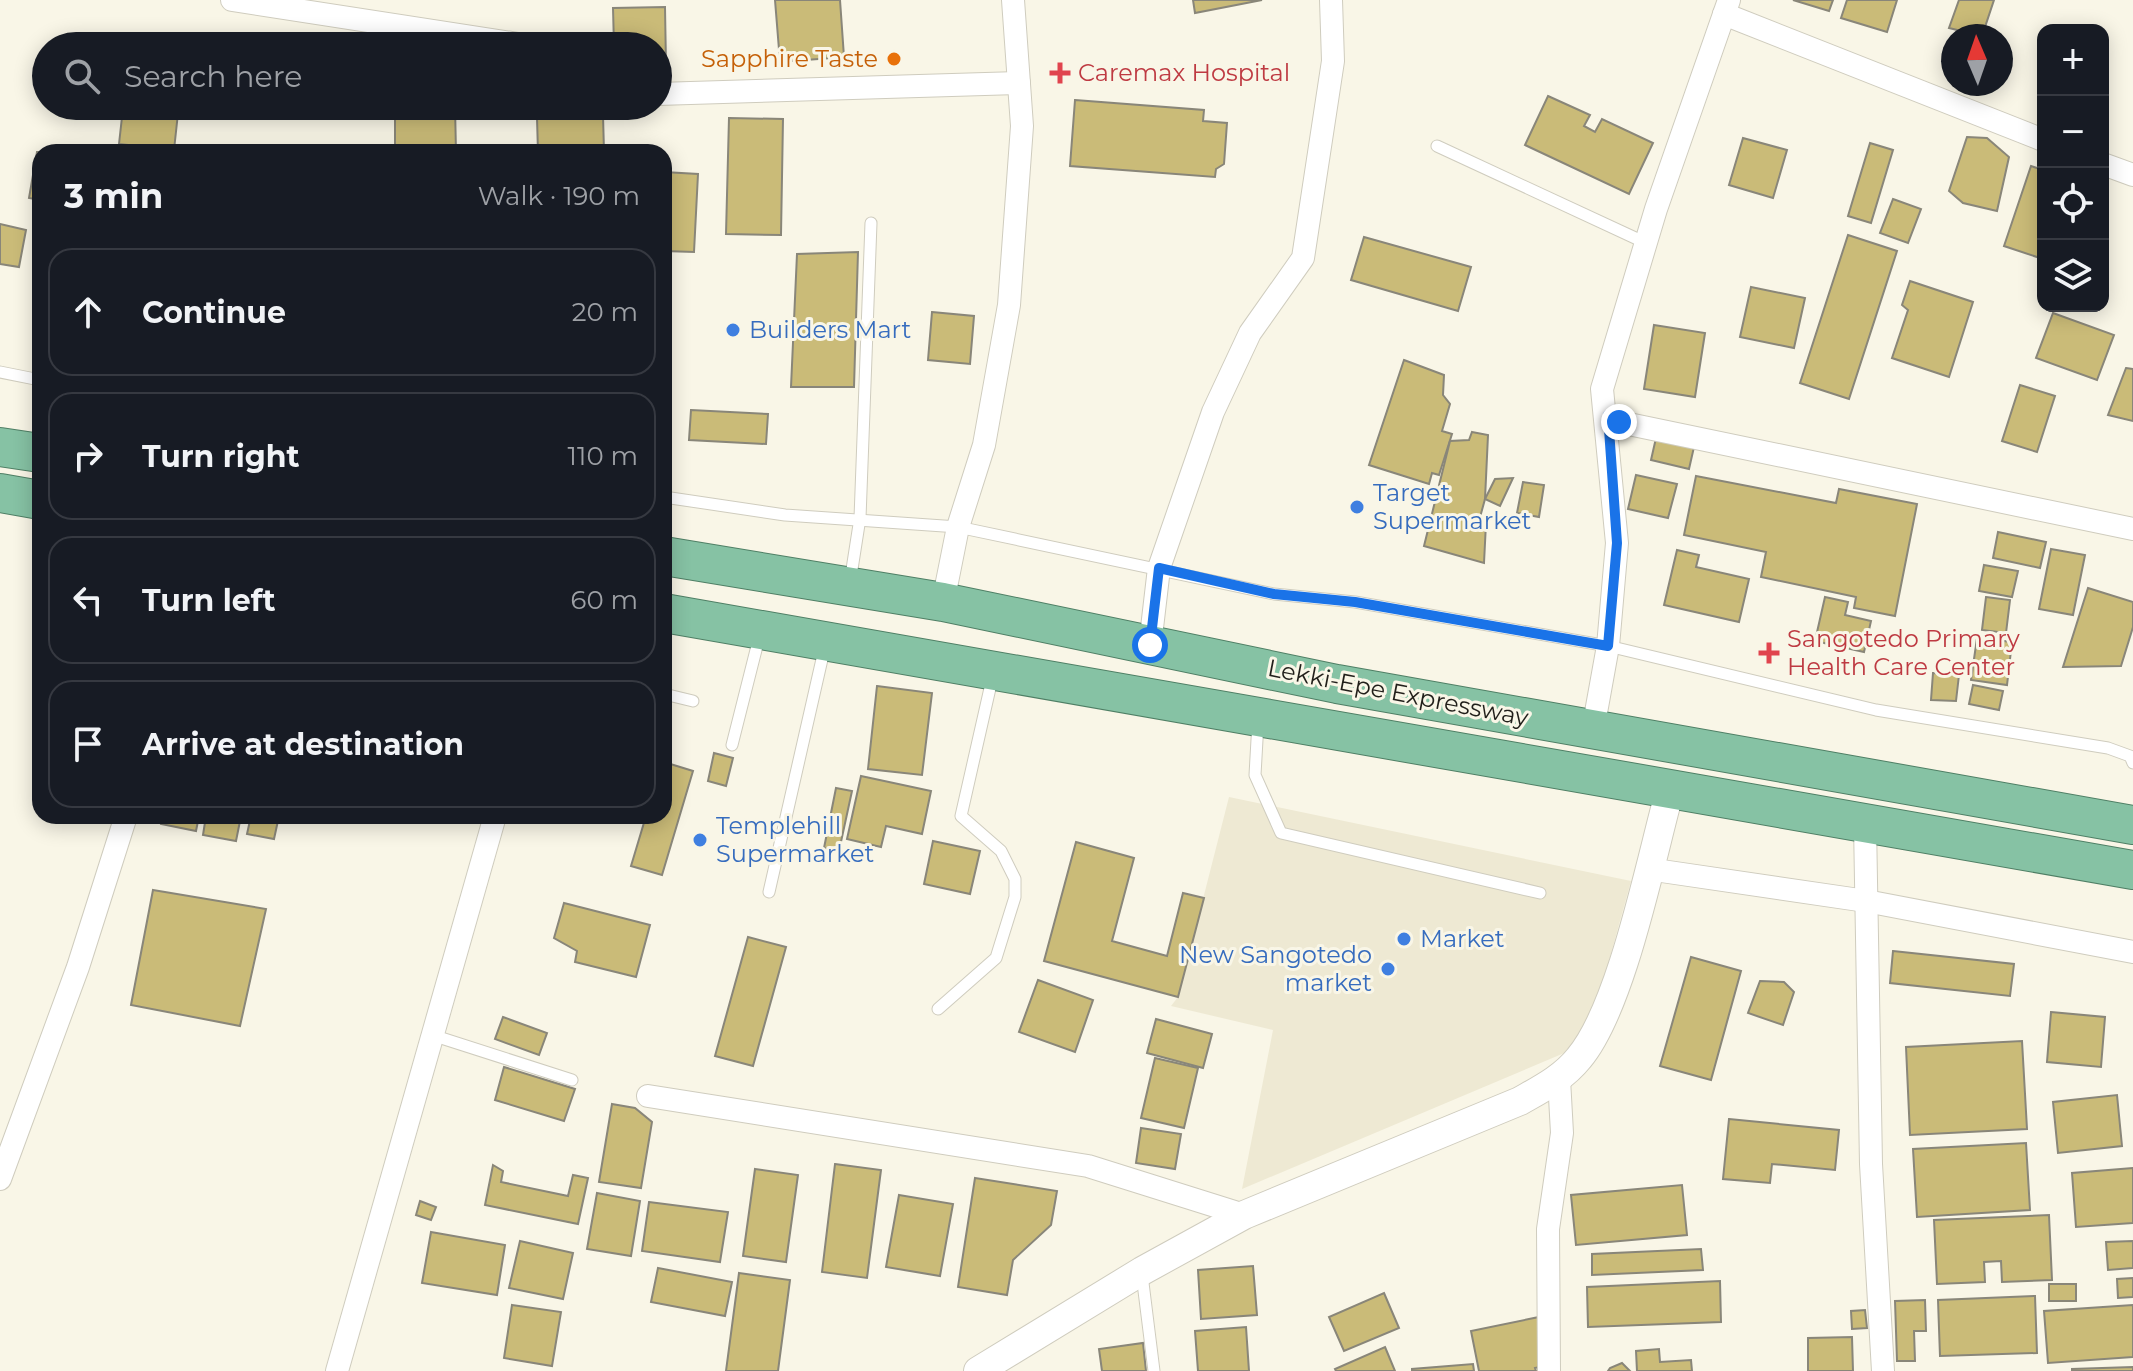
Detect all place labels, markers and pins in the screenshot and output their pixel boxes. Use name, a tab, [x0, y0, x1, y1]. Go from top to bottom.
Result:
place label: Sapphire Taste	[701, 44, 878, 73]
marker: Sapphire Taste	[885, 50, 903, 68]
place label: Caremax Hospital	[1078, 58, 1290, 87]
marker: Caremax Hospital	[1049, 62, 1071, 84]
place label: Builders Mart	[749, 315, 912, 344]
marker: Builders Mart	[724, 321, 742, 339]
place label: Target Supermarket	[1373, 478, 1531, 535]
marker: Target Supermarket	[1348, 498, 1366, 516]
place label: Sangotedo Primary Health Care Center	[1787, 624, 2020, 681]
marker: Sangotedo Primary Health Care Center	[1758, 642, 1780, 664]
place label: Templehill Supermarket	[716, 811, 874, 868]
marker: Templehill Supermarket	[691, 831, 709, 849]
place label: Market	[1420, 924, 1505, 953]
marker: Market	[1395, 930, 1413, 948]
place label: New Sangotedo market	[1179, 940, 1372, 997]
marker: New Sangotedo market	[1379, 960, 1397, 978]

